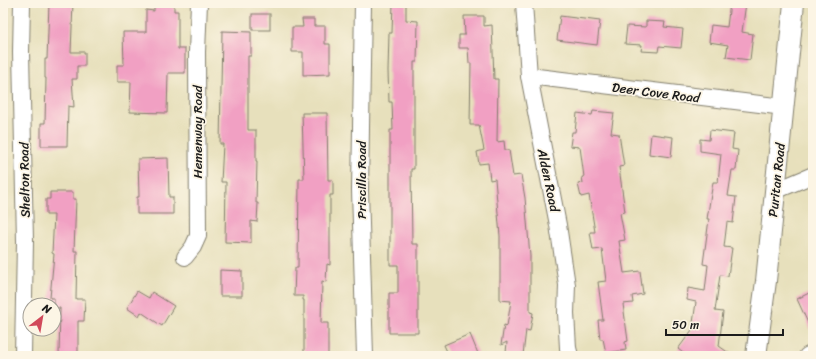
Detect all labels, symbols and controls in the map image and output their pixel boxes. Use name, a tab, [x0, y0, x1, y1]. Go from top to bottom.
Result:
street label: Deer Cove Road	[611, 76, 702, 109]
street label: Hemenway Road	[186, 84, 209, 179]
street label: Priscilla Road	[350, 140, 373, 219]
street label: Shelton Road	[12, 141, 37, 218]
street label: Puritan Road	[761, 141, 792, 218]
street label: Alden Road	[530, 145, 567, 215]
north arrow	[22, 297, 62, 337]
text: N	[38, 298, 55, 319]
scale bar	[666, 311, 783, 337]
text: 50 m	[672, 314, 699, 336]

